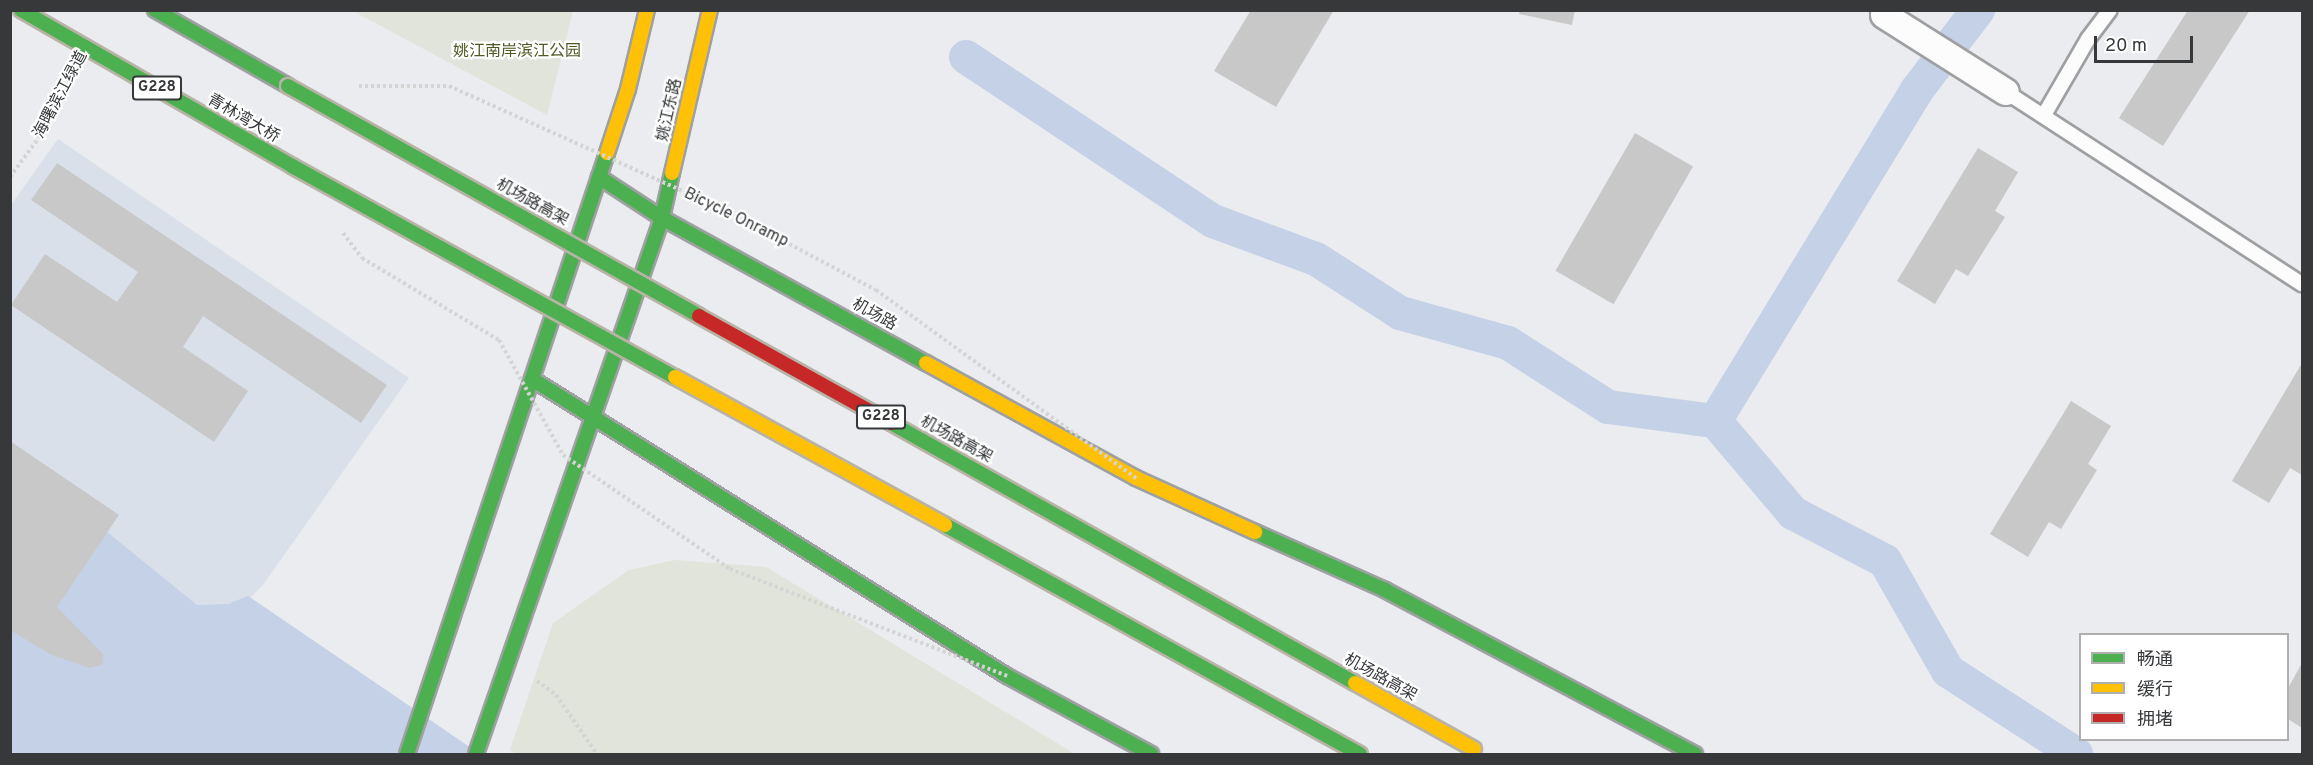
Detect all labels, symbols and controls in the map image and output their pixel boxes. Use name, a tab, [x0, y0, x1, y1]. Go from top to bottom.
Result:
scale bar	[2097, 24, 2196, 62]
text: 20 m	[2105, 35, 2147, 58]
park label: 姚江南岸滨江公园	[453, 42, 581, 62]
street label: 海曙滨江绿道	[30, 48, 92, 142]
road number: G228	[132, 76, 182, 100]
street label: 姚江东路	[653, 77, 687, 143]
street label: 青林湾大桥	[204, 91, 282, 147]
street label: 机场路高架	[492, 175, 572, 231]
street label: Bicycle Onramp	[681, 184, 791, 252]
street label: 机场路	[848, 295, 900, 335]
road number: G228	[856, 405, 906, 429]
street label: 机场路高架	[916, 412, 996, 468]
legend	[2079, 633, 2289, 741]
text: 畅通	[2137, 649, 2173, 672]
street label: 机场路高架	[1340, 650, 1420, 706]
text: 缓行	[2137, 679, 2173, 702]
text: 拥堵	[2137, 709, 2173, 732]

